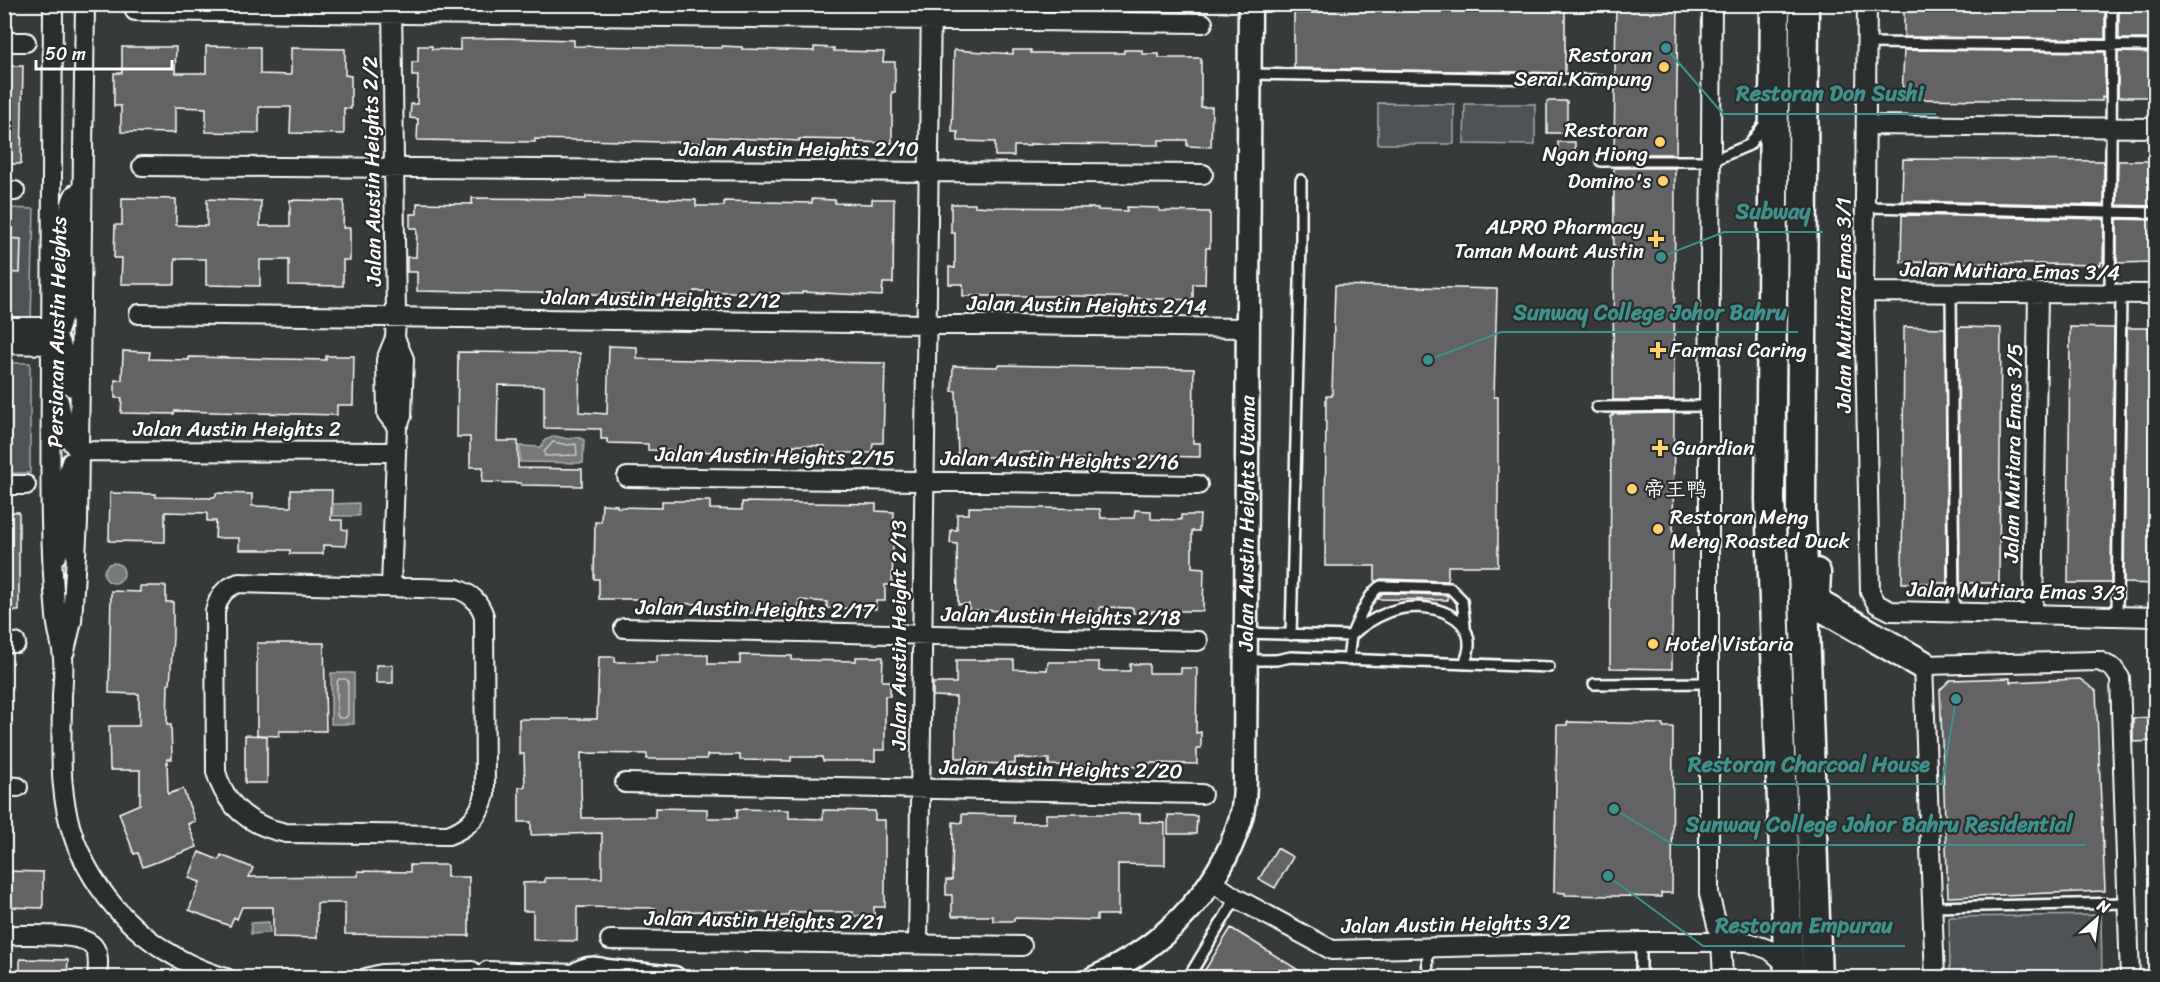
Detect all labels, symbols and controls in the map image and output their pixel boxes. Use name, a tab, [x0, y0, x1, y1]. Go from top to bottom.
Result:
scale bar	[36, 33, 172, 71]
place label: Restoran Serai Kampung	[1514, 36, 1652, 98]
text: 50 m	[45, 38, 86, 70]
street label: Jalan Austin Heights 2/2	[351, 56, 393, 287]
marker: Restoran Serai Kampung	[1657, 60, 1671, 74]
callout: Restoran Don Sushi	[1723, 74, 1936, 114]
text: Restoran Don Sushi	[1735, 74, 1925, 113]
place label: Restoran Ngan Hiong	[1542, 111, 1648, 173]
street label: Jalan Austin Heights 2/10	[678, 130, 919, 168]
marker: Restoran Ngan Hiong	[1653, 135, 1667, 149]
place label: Domino's	[1568, 162, 1651, 200]
marker: Domino's	[1656, 174, 1670, 188]
callout: Subway	[1724, 192, 1823, 232]
text: Subway	[1734, 192, 1811, 231]
street label: Jalan Mutiara Emas 3/1	[1825, 197, 1863, 414]
place label: ALPRO Pharmacy Taman Mount Austin	[1454, 208, 1644, 270]
street label: Persiaran Austin Heights	[36, 215, 78, 448]
marker: ALPRO Pharmacy Taman Mount Austin	[1649, 232, 1663, 246]
street label: Jalan Mutiara Emas 3/4	[1899, 250, 2120, 292]
street label: Jalan Austin Heights 2/12	[540, 278, 781, 320]
street label: Jalan Austin Heights 2/14	[966, 284, 1207, 326]
callout: Sunway College Johor Bahru	[1501, 292, 1798, 332]
text: Sunway College Johor Bahru	[1512, 293, 1787, 332]
place label: Farmasi Caring	[1670, 331, 1807, 369]
marker: Farmasi Caring	[1651, 343, 1665, 357]
street label: Jalan Mutiara Emas 3/5	[1992, 343, 2034, 564]
street label: Jalan Austin Heights Utama	[1227, 395, 1266, 652]
street label: Jalan Austin Heights 2	[132, 410, 341, 448]
place label: Guardian	[1672, 429, 1754, 467]
street label: Jalan Austin Heights 2/15	[654, 435, 895, 477]
street label: Jalan Austin Heights 2/16	[939, 439, 1180, 481]
marker: Guardian	[1653, 441, 1667, 455]
place label: 帝王鸭	[1644, 470, 1707, 508]
marker: 帝王鸭	[1625, 482, 1639, 496]
place label: Restoran Meng Meng Roasted Duck	[1670, 498, 1851, 560]
street label: Jalan Austin Height 2/13	[880, 520, 918, 751]
marker: Restoran Meng Meng Roasted Duck	[1651, 522, 1665, 536]
street label: Jalan Mutiara Emas 3/3	[1906, 570, 2126, 612]
street label: Jalan Austin Heights 2/17	[634, 588, 877, 630]
street label: Jalan Austin Heights 2/18	[940, 595, 1181, 637]
place label: Hotel Vistaria	[1665, 625, 1794, 663]
marker: Hotel Vistaria	[1646, 637, 1660, 651]
callout: Restoran Charcoal House	[1675, 744, 1942, 784]
text: Restoran Charcoal House	[1687, 745, 1930, 784]
street label: Jalan Austin Heights 2/20	[938, 748, 1183, 790]
callout: Sunway College Johor Bahru Residential	[1674, 805, 2085, 845]
text: Sunway College Johor Bahru Residential	[1685, 805, 2073, 844]
north arrow	[2067, 889, 2127, 949]
text: N	[2091, 890, 2116, 922]
street label: Jalan Austin Heights 2/21	[643, 899, 884, 941]
street label: Jalan Austin Heights 3/2	[1340, 903, 1571, 945]
callout: Restoran Empurau	[1703, 906, 1905, 946]
text: Restoran Empurau	[1714, 906, 1893, 945]

